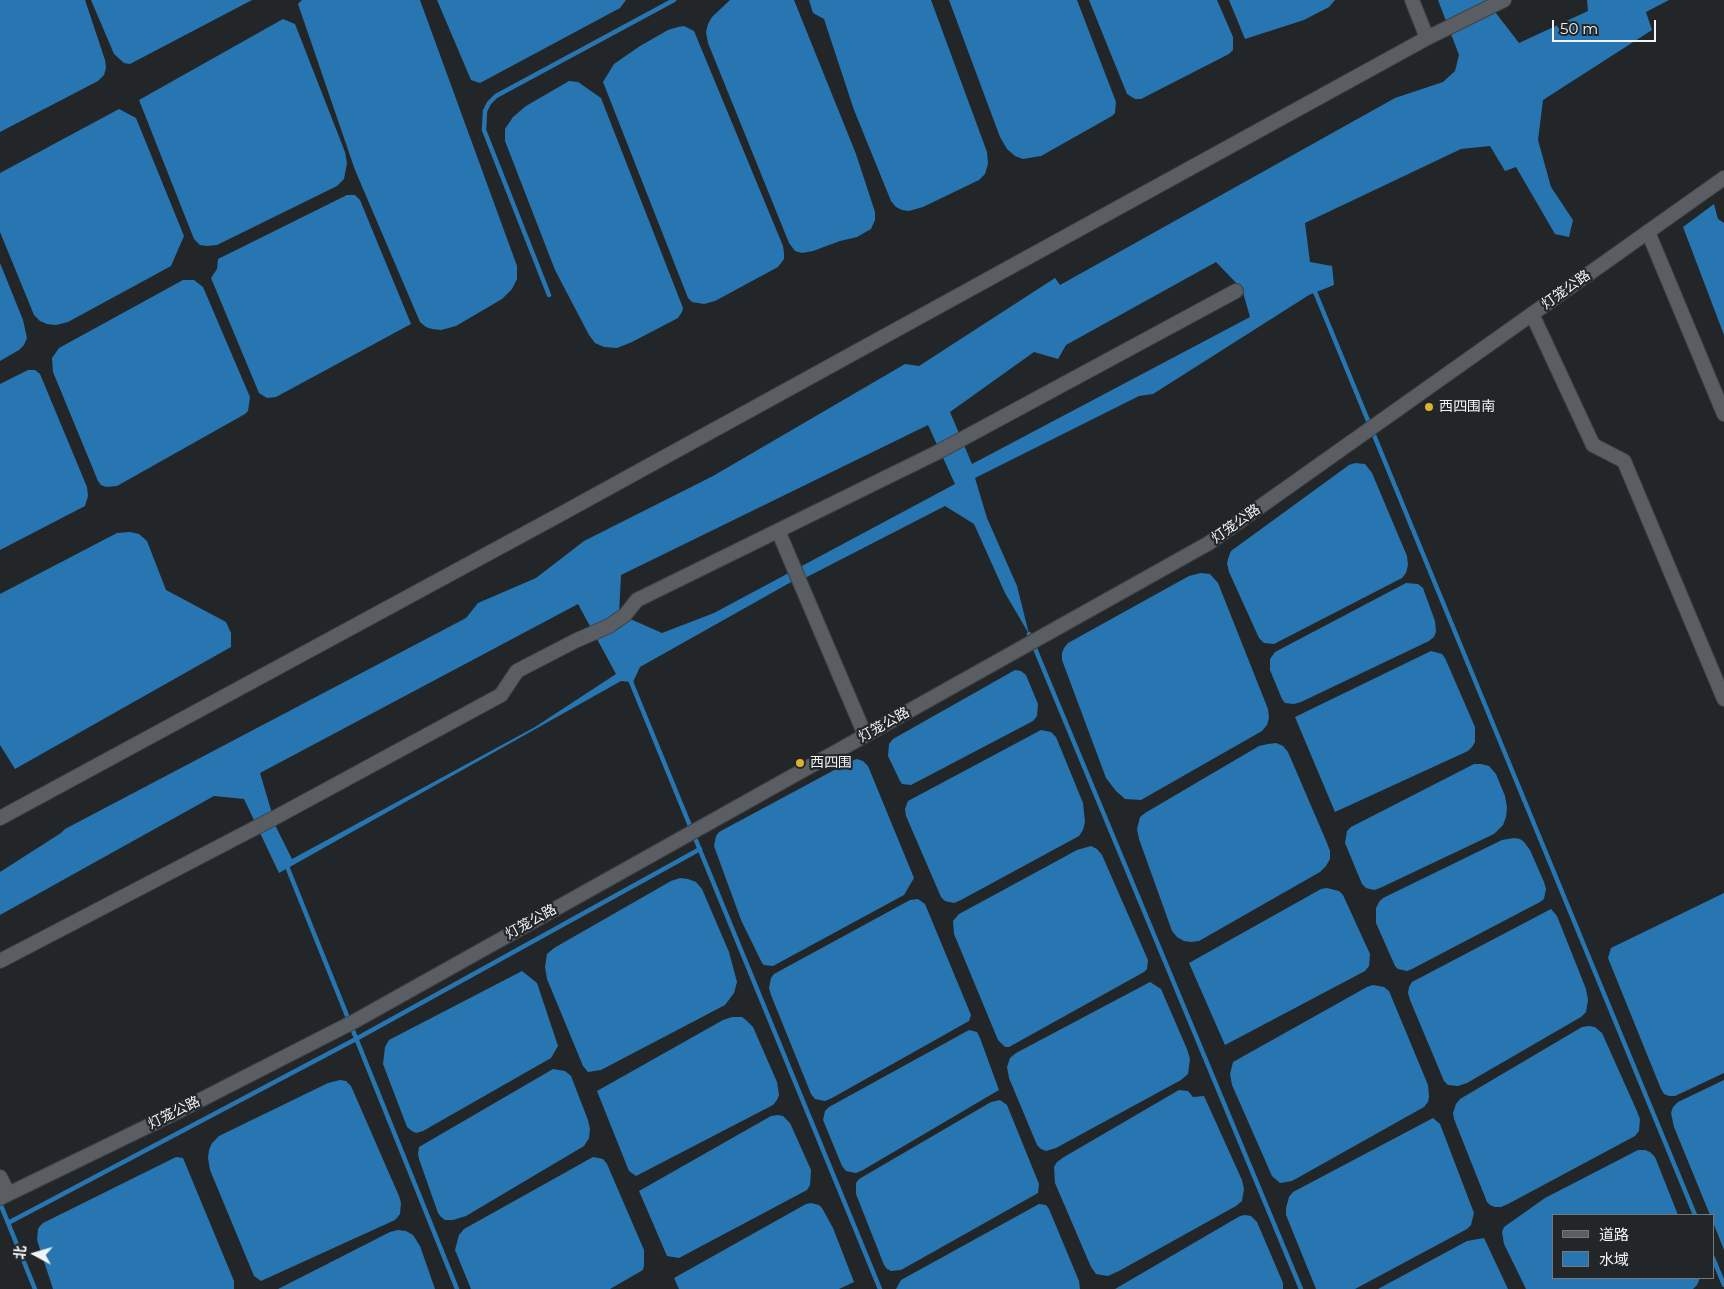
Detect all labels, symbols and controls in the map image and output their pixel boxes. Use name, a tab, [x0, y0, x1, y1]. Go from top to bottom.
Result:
scale bar	[1554, 10, 1658, 42]
text: 50 m	[1560, 19, 1598, 38]
street label: 灯笼公路	[1538, 267, 1594, 313]
place label: 西四围南	[1439, 399, 1495, 415]
marker: 西四围南	[1423, 401, 1435, 413]
street label: 灯笼公路	[1208, 501, 1264, 547]
street label: 灯笼公路	[855, 704, 913, 746]
place label: 西四围	[810, 755, 852, 771]
marker: 西四围	[794, 757, 806, 769]
street label: 灯笼公路	[502, 901, 560, 943]
street label: 灯笼公路	[145, 1093, 203, 1133]
legend	[1552, 1214, 1714, 1279]
text: 道路	[1599, 1225, 1629, 1244]
north arrow	[10, 1229, 60, 1279]
text: 北	[10, 1245, 30, 1260]
text: 水域	[1599, 1250, 1629, 1269]

